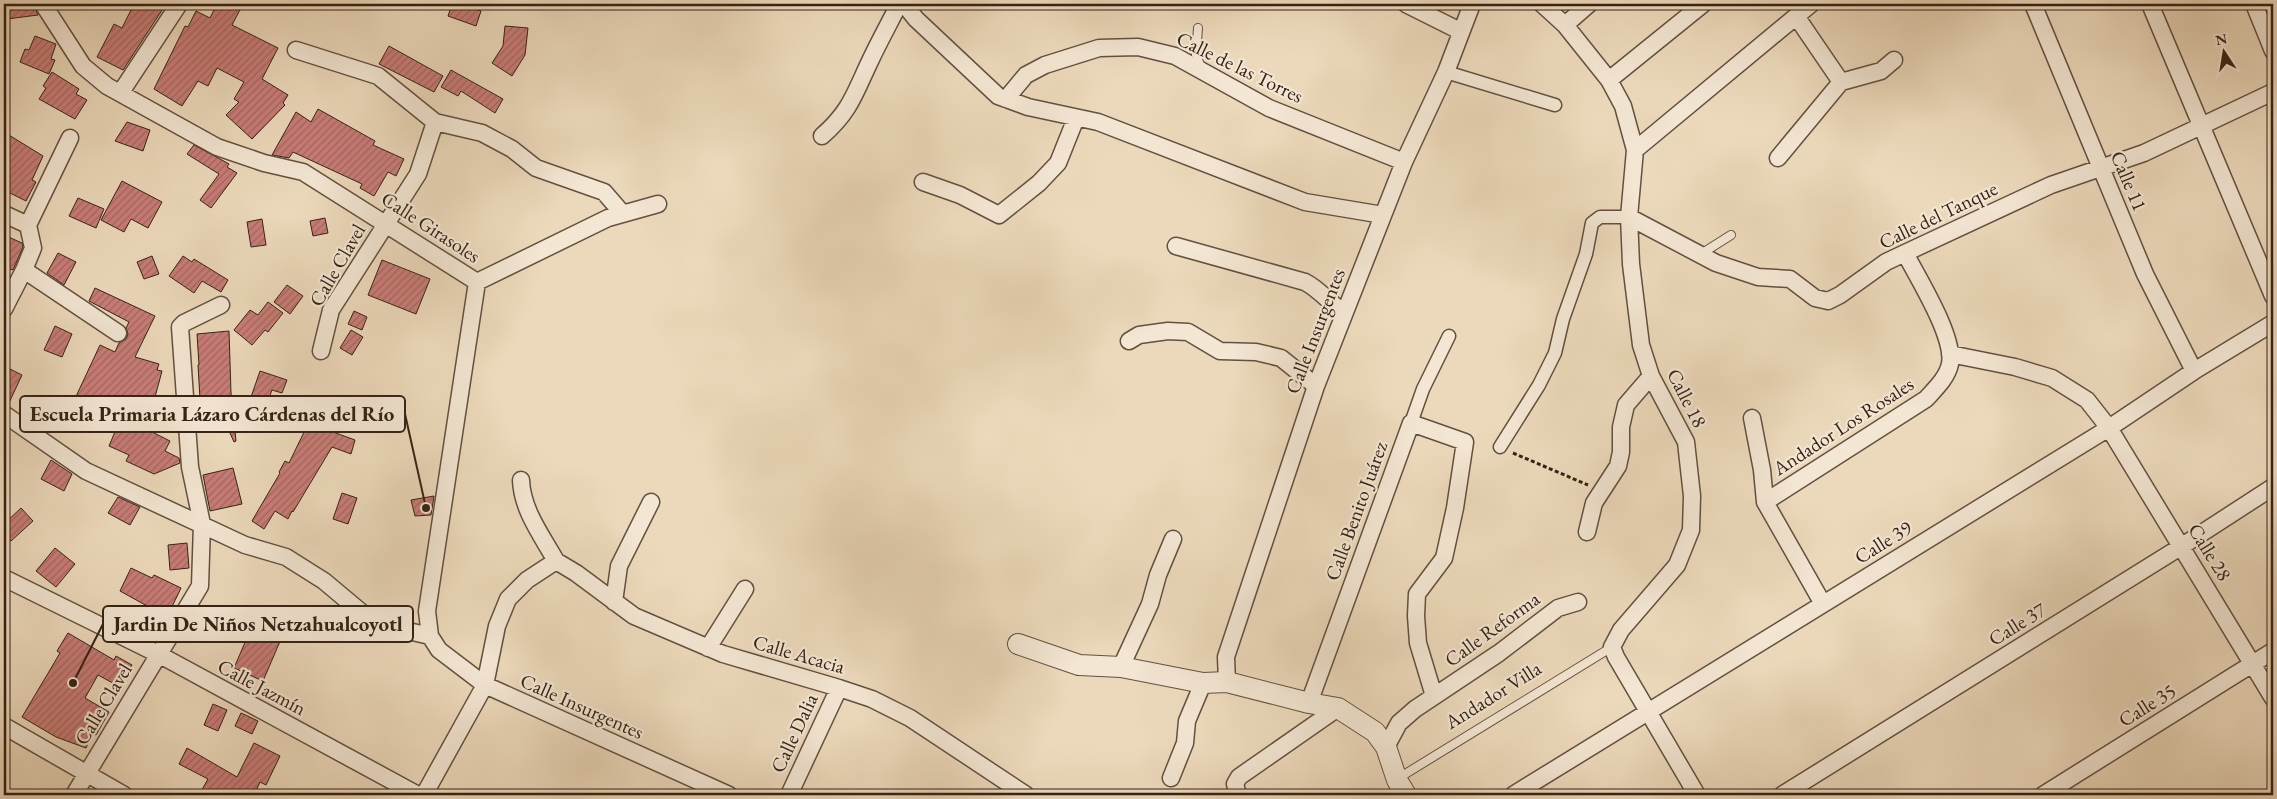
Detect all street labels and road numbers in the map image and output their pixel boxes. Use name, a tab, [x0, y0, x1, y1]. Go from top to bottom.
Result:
street label: Calle de las Torres	[1172, 25, 1308, 109]
street label: Calle 11	[2105, 147, 2153, 215]
street label: Calle del Tanque	[1874, 175, 2002, 255]
street label: Calle Girasoles	[377, 185, 485, 269]
street label: Calle Clavel	[303, 219, 371, 311]
street label: Calle Insurgentes	[1279, 265, 1351, 397]
street label: Calle 18	[1661, 364, 1713, 432]
street label: Andador Los Rosales	[1767, 371, 1918, 482]
street label: Calle Benito Juárez	[1319, 437, 1393, 584]
street label: Calle 39	[1849, 514, 1917, 570]
street label: Calle 28	[2182, 518, 2238, 586]
street label: Calle Reforma	[1439, 586, 1545, 672]
street label: Calle 37	[1983, 596, 2051, 652]
street label: Calle Acacia	[750, 629, 848, 679]
street label: Calle Jazmín	[213, 653, 311, 721]
street label: Andador Villa	[1439, 655, 1546, 735]
street label: Calle Clavel	[68, 658, 138, 750]
street label: Calle Insurgentes	[516, 667, 648, 745]
street label: Calle 35	[2113, 677, 2181, 733]
street label: Calle Dalia	[764, 689, 824, 777]

